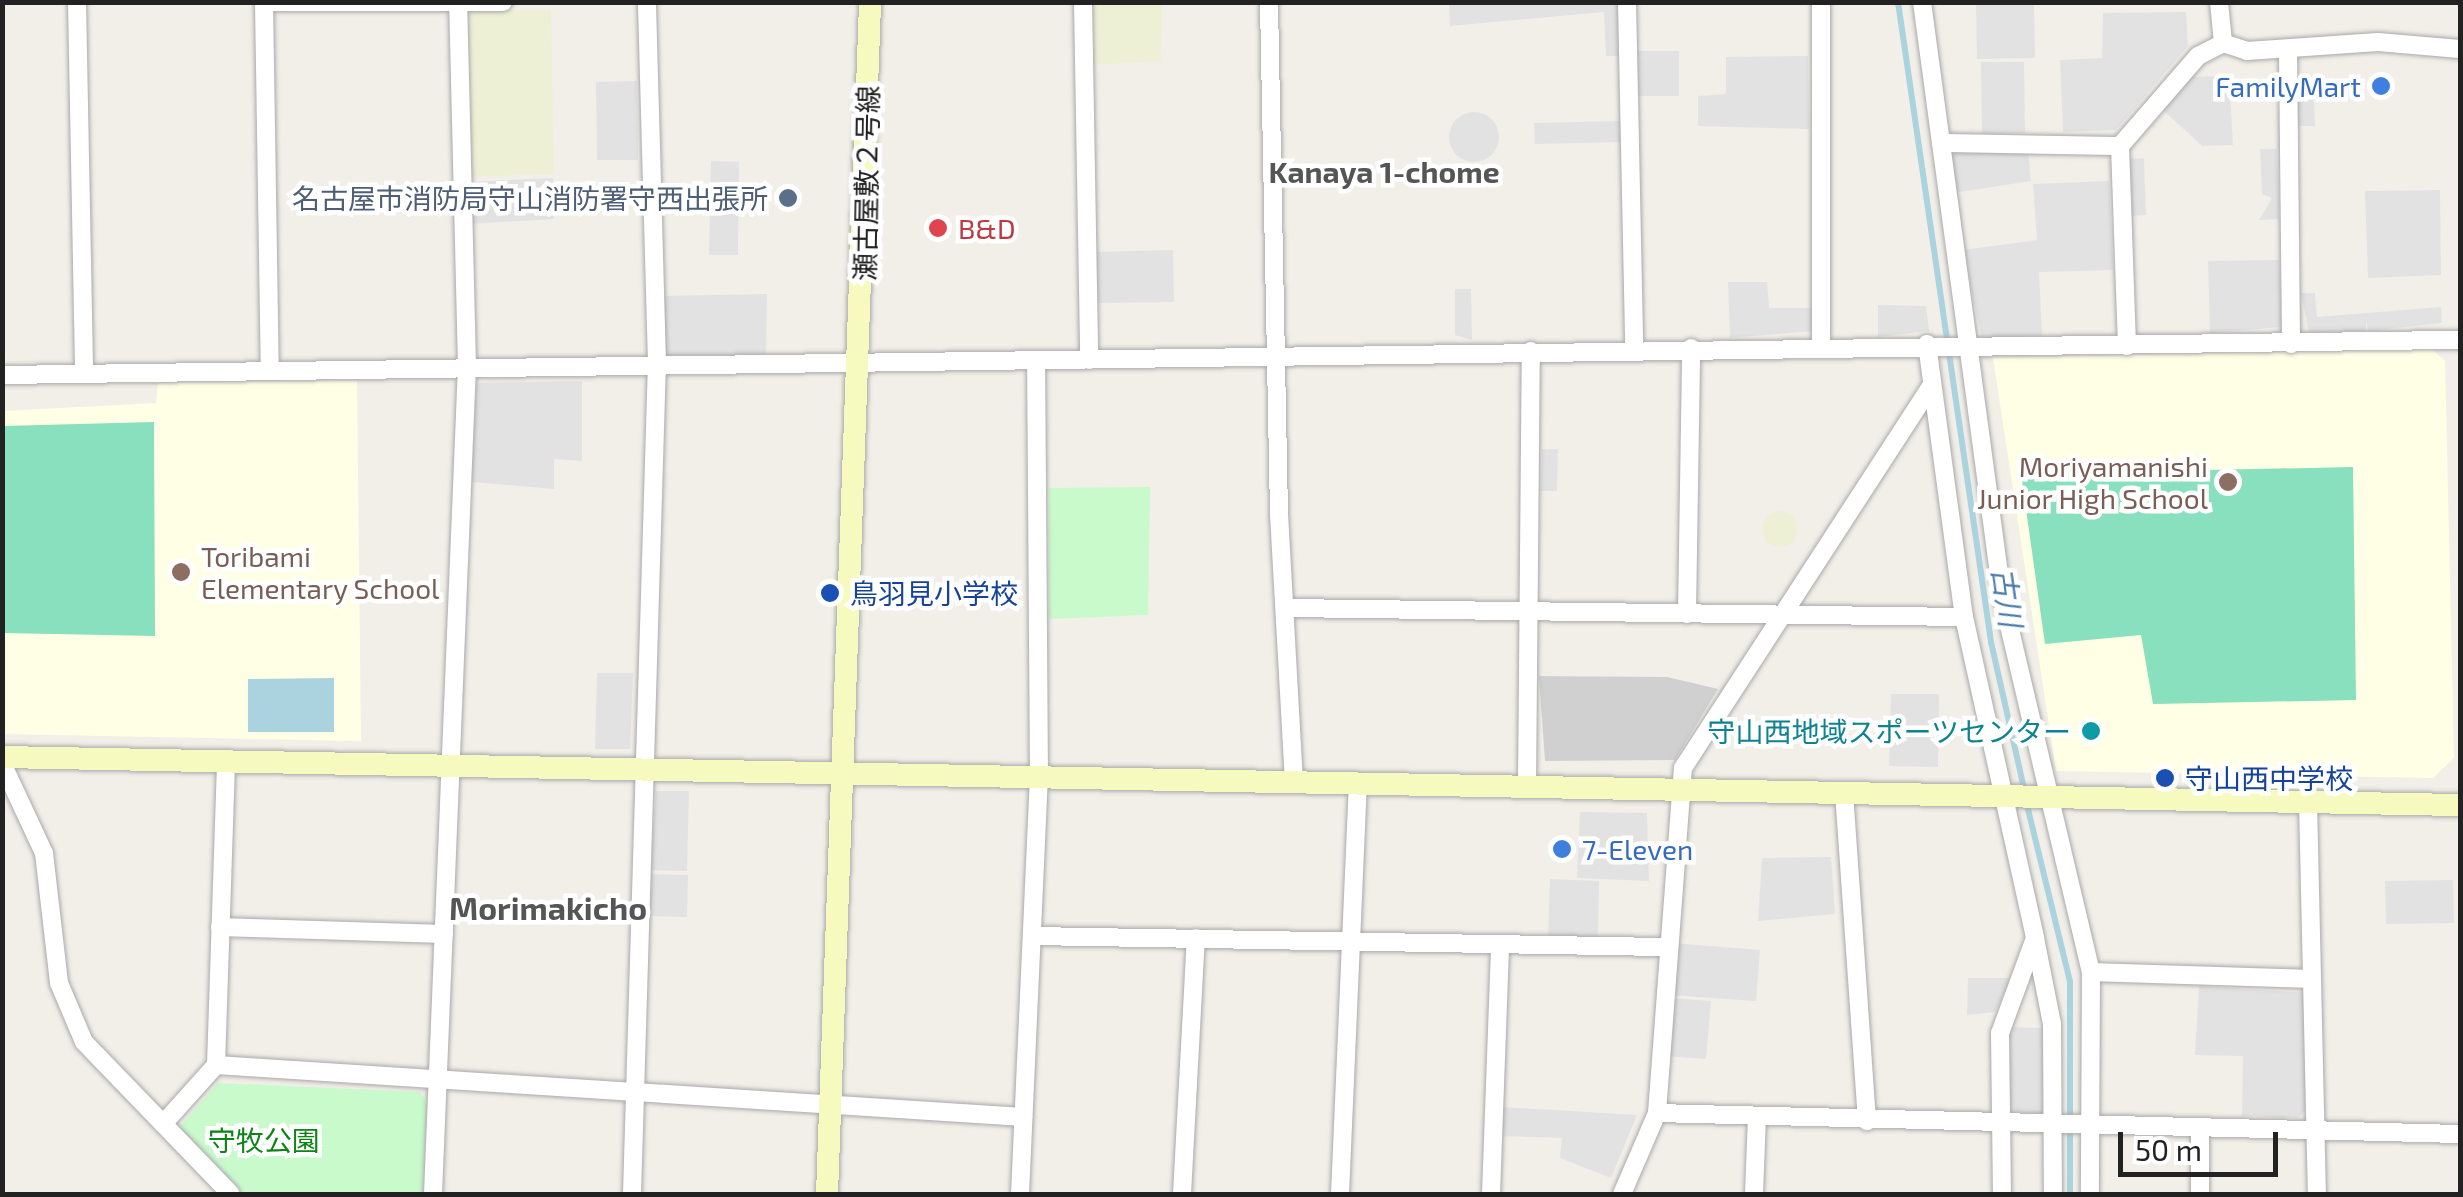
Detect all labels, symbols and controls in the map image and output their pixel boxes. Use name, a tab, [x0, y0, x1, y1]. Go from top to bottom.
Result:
place label: FamilyMart	[2215, 69, 2361, 103]
marker: FamilyMart	[2370, 75, 2392, 97]
street label: 瀬古屋敷２号線	[847, 85, 885, 281]
district label: Kanaya 1-chome	[1268, 153, 1500, 189]
place label: 名古屋市消防局守山消防署守西出張所	[292, 181, 768, 215]
marker: 名古屋市消防局守山消防署守西出張所	[777, 187, 799, 209]
place label: B&D	[958, 211, 1016, 245]
marker: B&D	[927, 217, 949, 239]
place label: Moriyamanishi Junior High School	[1976, 449, 2208, 515]
marker: Moriyamanishi Junior High School	[2217, 471, 2239, 493]
place label: Toribami Elementary School	[201, 539, 440, 605]
marker: Toribami Elementary School	[170, 561, 192, 583]
water label: 古川	[1986, 565, 2030, 629]
place label: 鳥羽見小学校	[850, 576, 1018, 610]
marker: 鳥羽見小学校	[819, 582, 841, 604]
place label: 守山西地域スポーツセンター	[1707, 714, 2071, 748]
marker: 守山西地域スポーツセンター	[2080, 720, 2102, 742]
place label: 守山西中学校	[2185, 761, 2353, 795]
marker: 守山西中学校	[2154, 767, 2176, 789]
place label: 7-Eleven	[1582, 832, 1693, 866]
marker: 7-Eleven	[1551, 838, 1573, 860]
district label: Morimakicho	[449, 888, 647, 926]
scale bar	[2123, 1112, 2283, 1174]
park label: 守牧公園	[208, 1123, 320, 1157]
text: 50 m	[2135, 1131, 2202, 1167]

